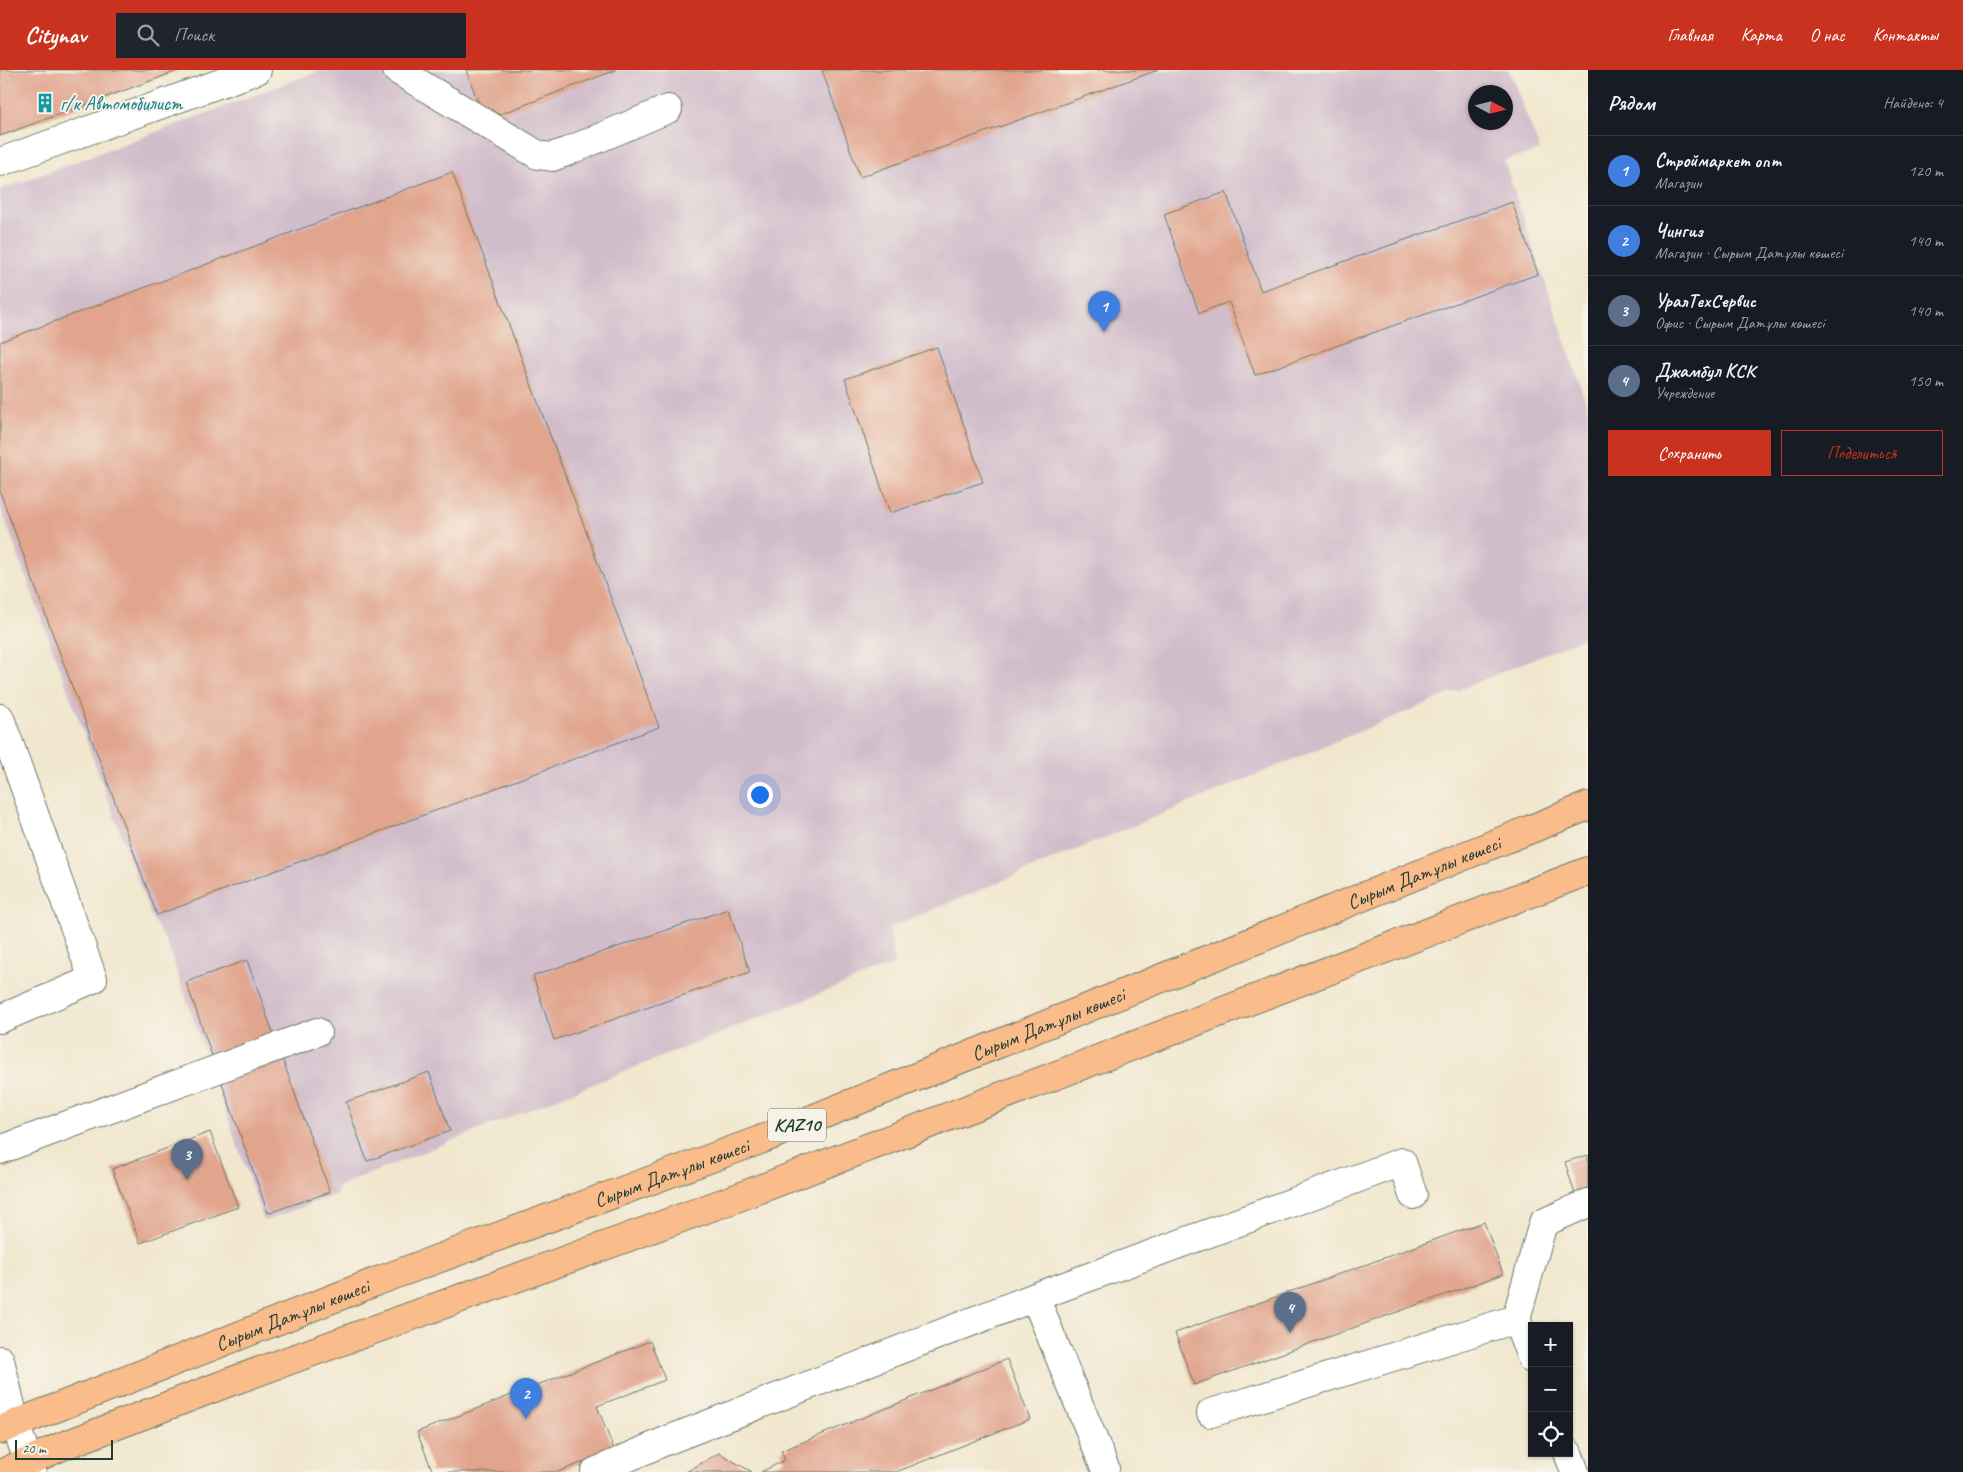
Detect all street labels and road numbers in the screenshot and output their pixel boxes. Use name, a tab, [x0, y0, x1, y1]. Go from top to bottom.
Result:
street label: Сырым Датұлы көшесі	[1343, 829, 1506, 914]
street label: Сырым Датұлы көшесі	[968, 981, 1130, 1066]
road number: KAZ10	[768, 1108, 826, 1142]
street label: Сырым Датұлы көшесі	[590, 1132, 754, 1213]
street label: Сырым Датұлы көшесі	[212, 1272, 375, 1356]

